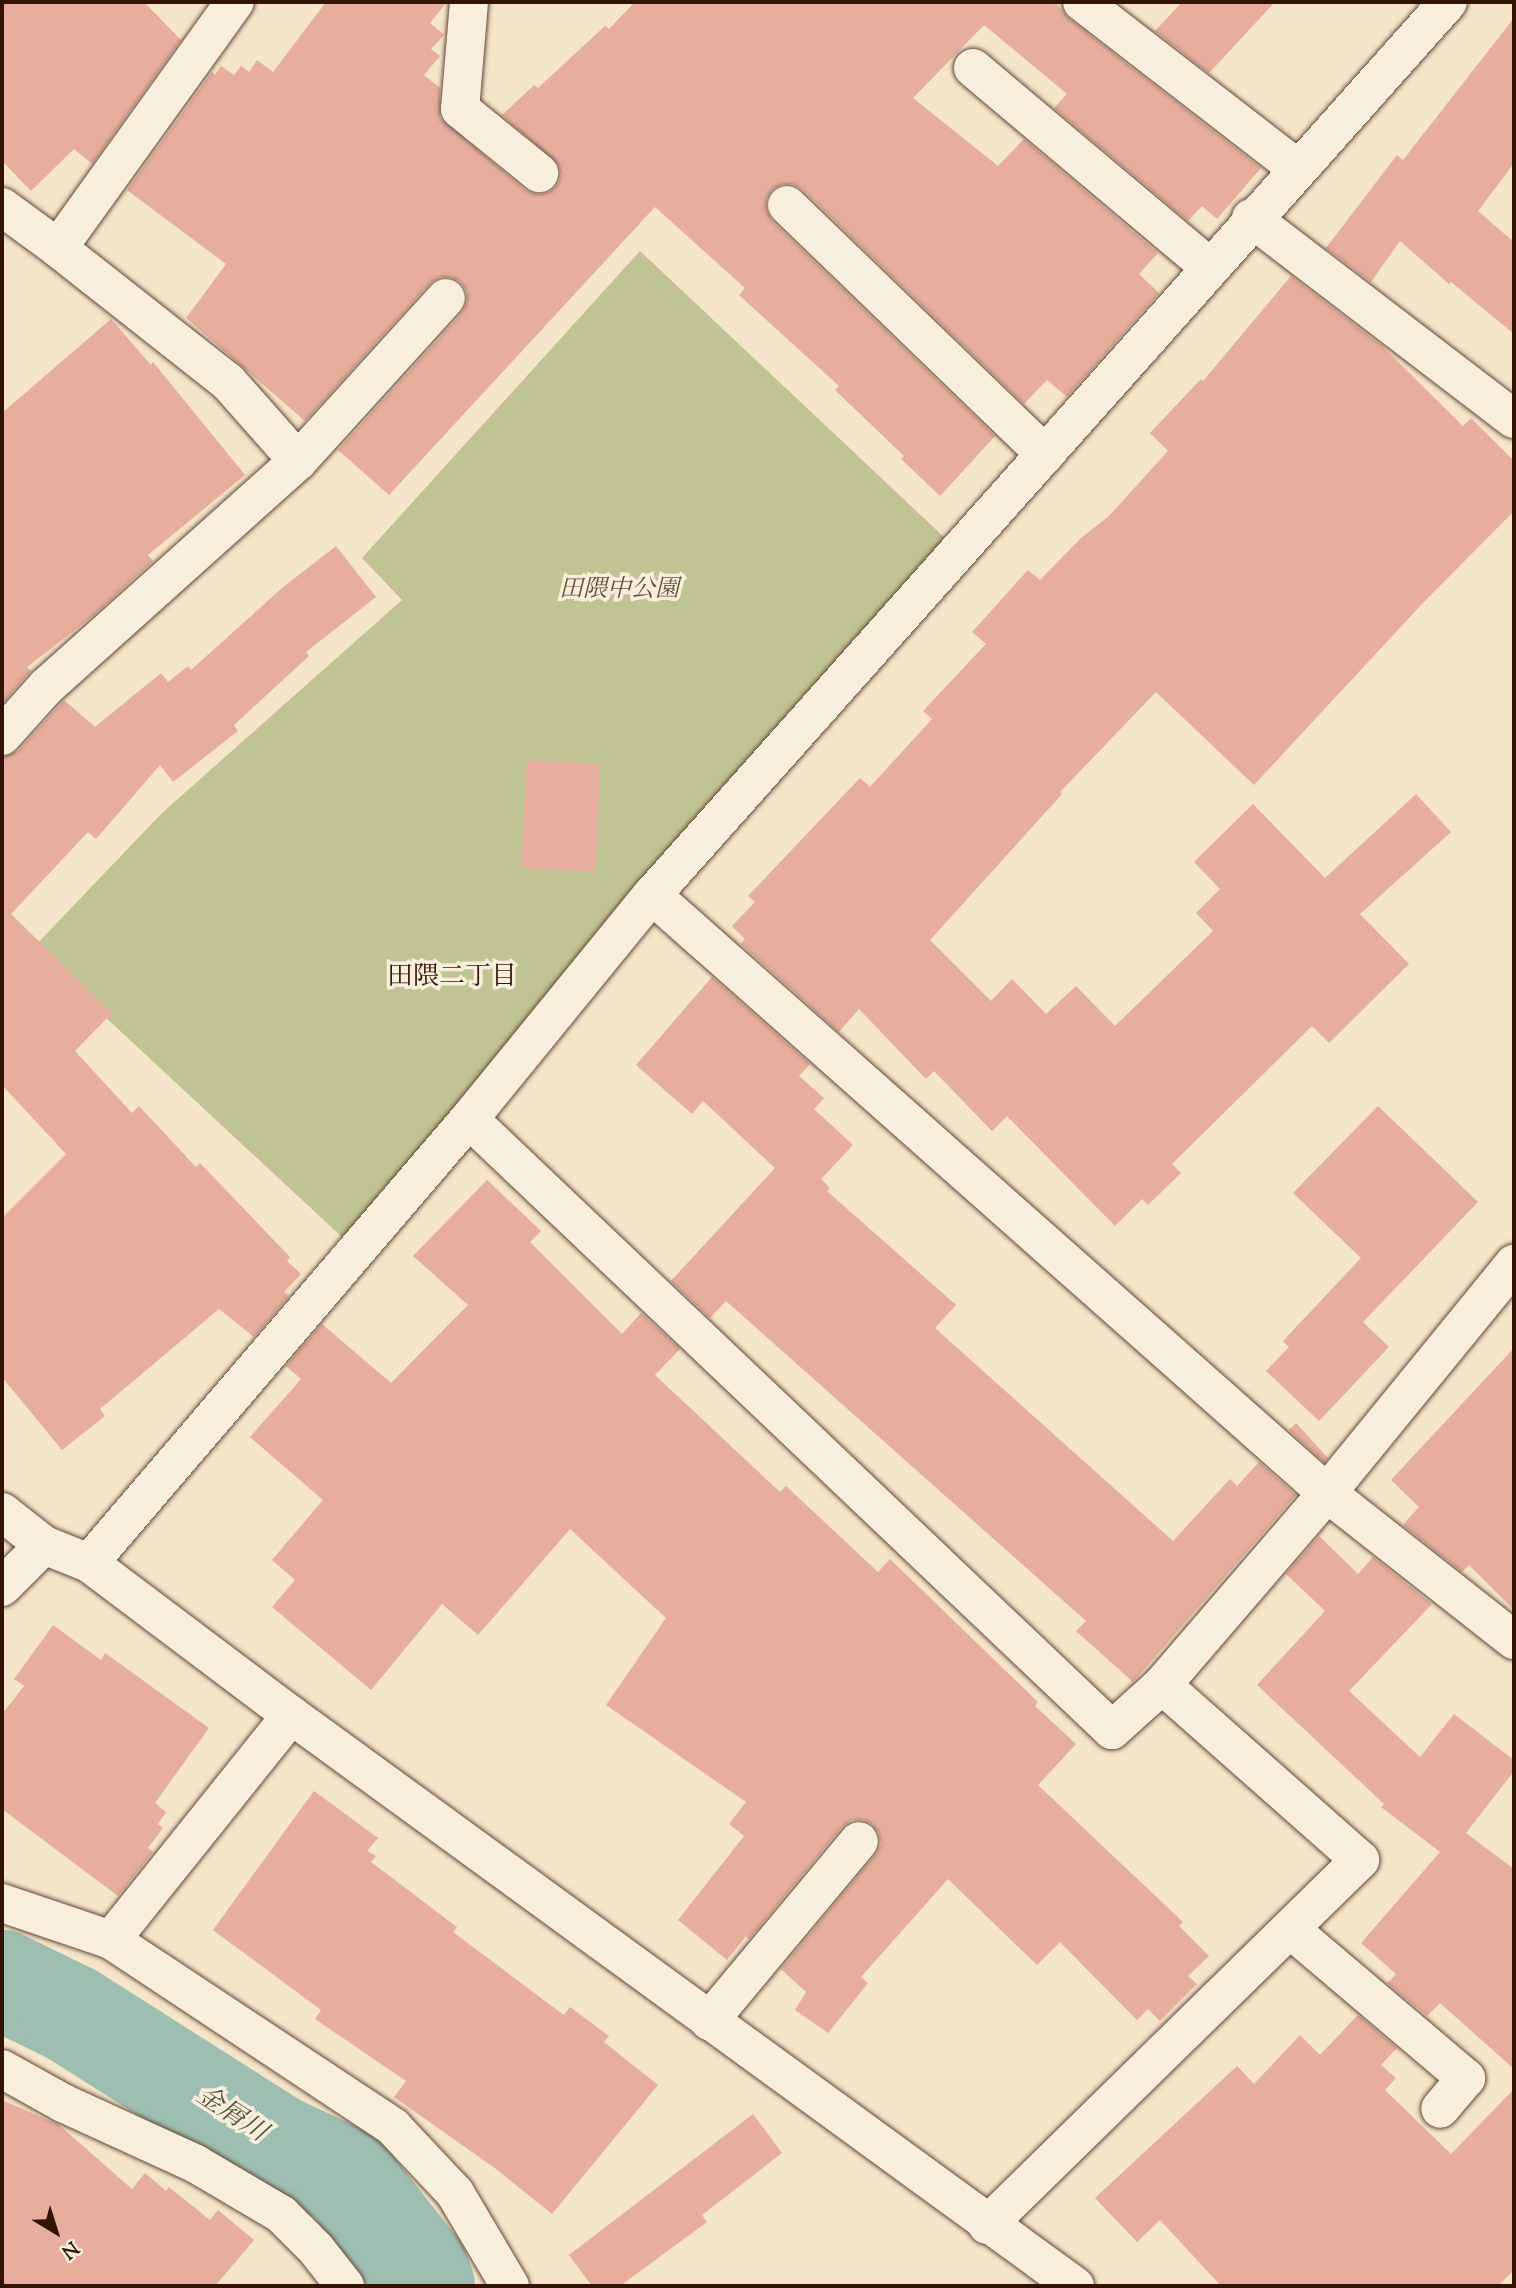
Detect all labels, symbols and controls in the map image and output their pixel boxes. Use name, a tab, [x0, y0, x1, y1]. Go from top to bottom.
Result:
park label: 田隈中公園	[559, 577, 679, 605]
district label: 田隈二丁目	[387, 962, 517, 994]
water label: 金屑川	[190, 2081, 272, 2149]
north arrow	[21, 2197, 91, 2267]
text: N	[55, 2234, 84, 2264]

